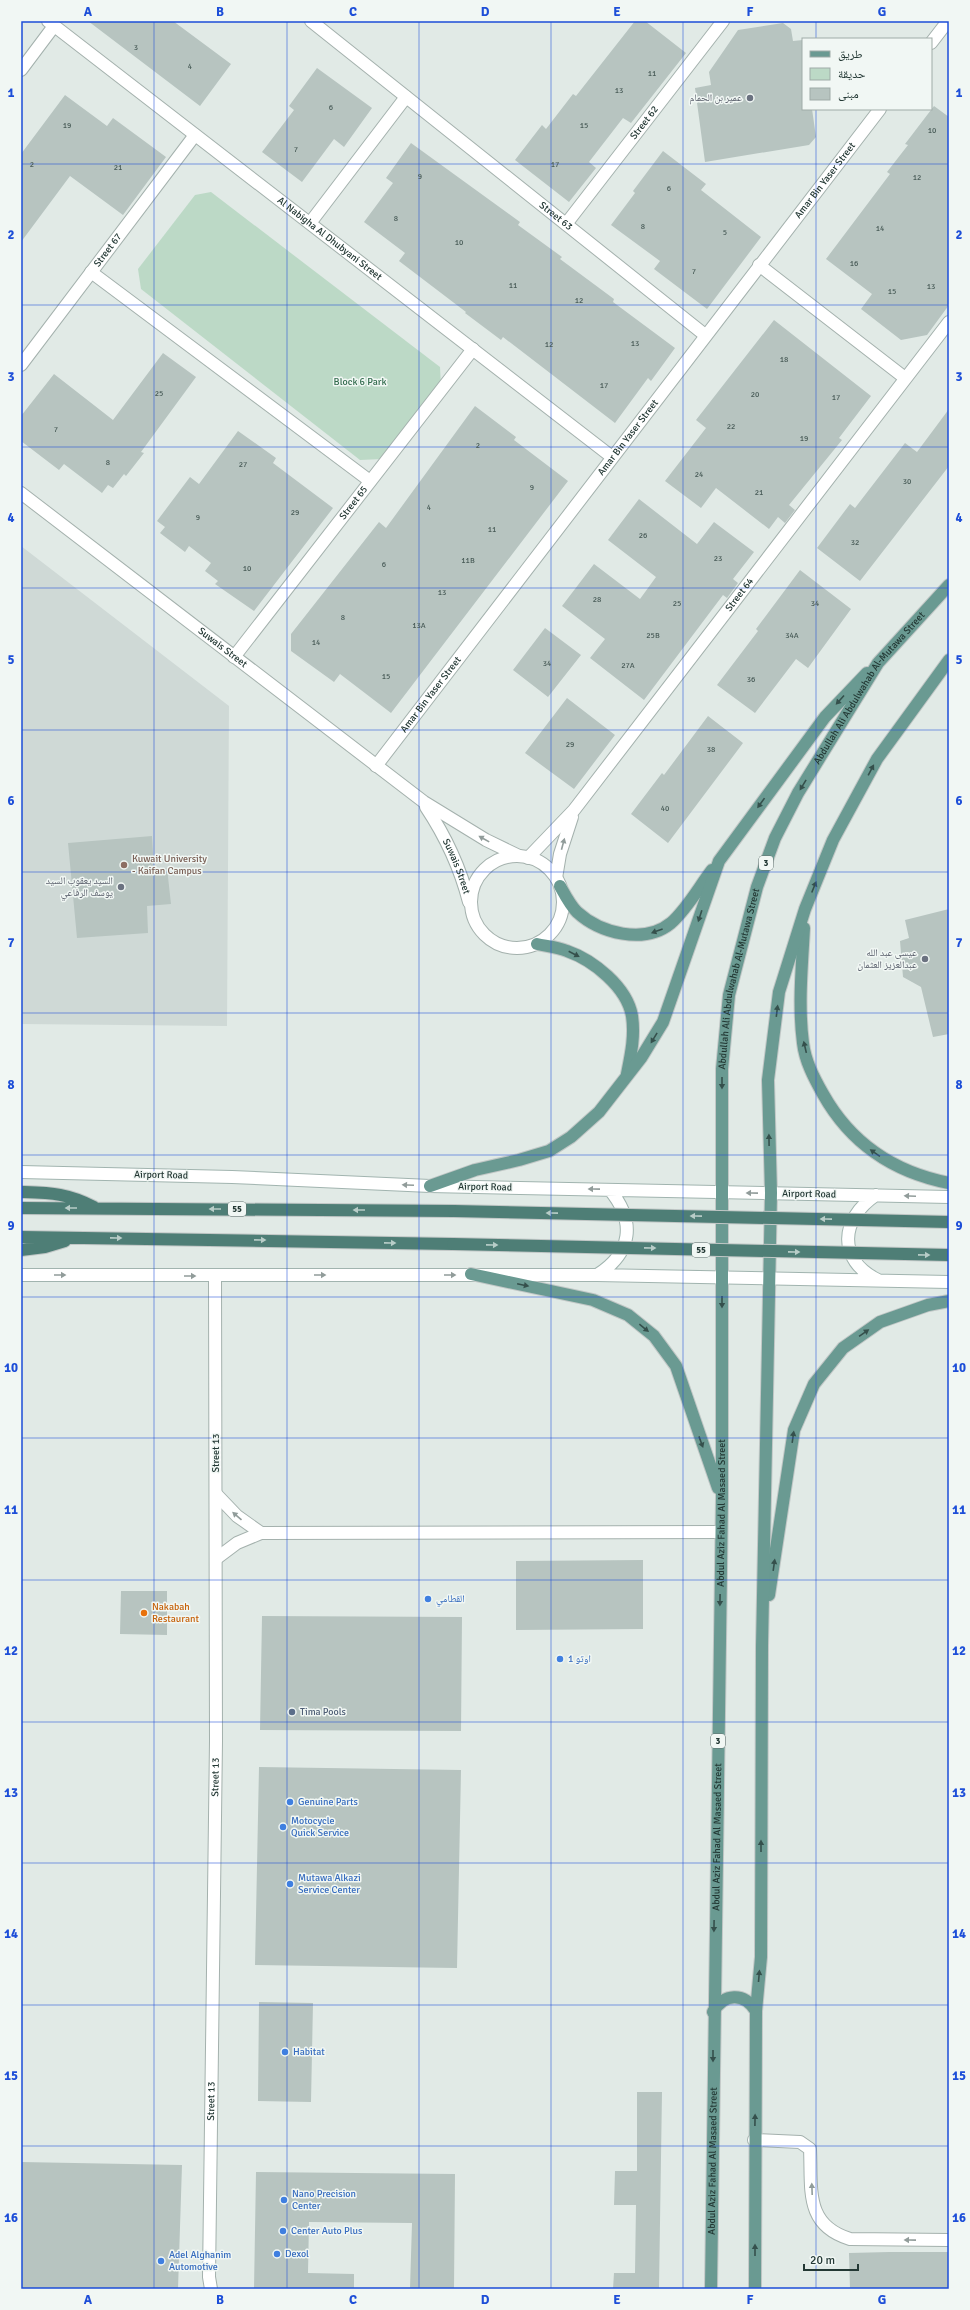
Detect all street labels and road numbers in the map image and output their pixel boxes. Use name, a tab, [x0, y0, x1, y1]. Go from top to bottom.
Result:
street label: Street 62	[628, 104, 661, 142]
street label: Amar Bin Yaser Street	[792, 140, 858, 221]
street label: Al Nabigha Al Dhubyani Street	[275, 195, 385, 283]
street label: Street 63	[537, 199, 575, 233]
street label: Street 67	[91, 231, 124, 269]
street label: Amar Bin Yaser Street	[595, 397, 661, 478]
street label: Street 65	[337, 484, 370, 522]
street label: Street 64	[723, 575, 756, 614]
street label: Abdullah Ali Abdulwahab Al-Mutawa Street	[811, 609, 928, 766]
street label: Suwais Street	[196, 625, 250, 670]
street label: Amar Bin Yaser Street	[398, 654, 464, 735]
street label: Suwais Street	[440, 837, 473, 896]
road number: 3	[759, 856, 773, 870]
street label: Abdullah Ali Abdulwahab Al-Mutawa Street	[716, 887, 763, 1070]
street label: Airport Road	[134, 1169, 188, 1181]
street label: Airport Road	[458, 1181, 512, 1193]
street label: Airport Road	[782, 1188, 836, 1200]
road number: 55	[228, 1202, 246, 1216]
road number: 55	[692, 1243, 710, 1257]
street label: Street 13	[210, 1433, 222, 1473]
street label: Abdul Aziz Fahad Al Masaed Street	[715, 1439, 728, 1587]
road number: 3	[711, 1734, 725, 1748]
street label: Street 13	[209, 1758, 222, 1797]
street label: Abdul Aziz Fahad Al Masaed Street	[710, 1763, 724, 1911]
street label: Street 13	[205, 2082, 218, 2121]
street label: Abdul Aziz Fahad Al Masaed Street	[706, 2087, 720, 2235]

